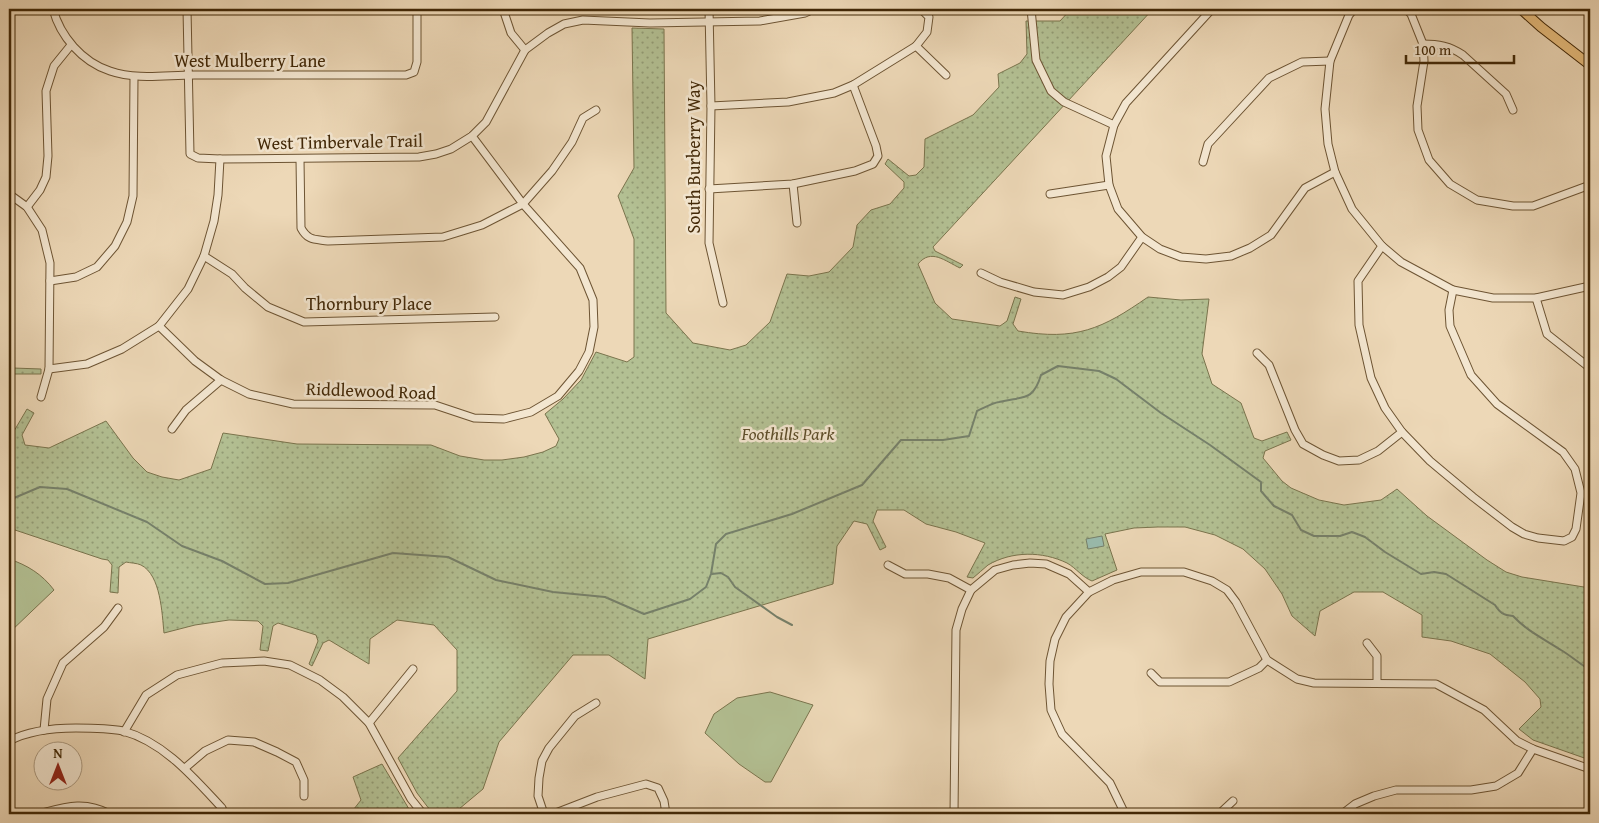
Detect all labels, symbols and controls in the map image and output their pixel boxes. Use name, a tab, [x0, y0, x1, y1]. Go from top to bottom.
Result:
scale bar	[1406, 32, 1514, 64]
text: 100 m	[1414, 39, 1452, 60]
street label: West Mulberry Lane	[174, 47, 326, 74]
street label: South Burberry Way	[680, 80, 707, 234]
street label: West Timbervale Trail	[257, 127, 423, 156]
street label: Thornbury Place	[306, 290, 432, 317]
street label: Riddlewood Road	[305, 375, 437, 406]
park label: Foothills Park	[740, 420, 835, 447]
north arrow	[32, 740, 82, 790]
text: N	[53, 743, 63, 763]

